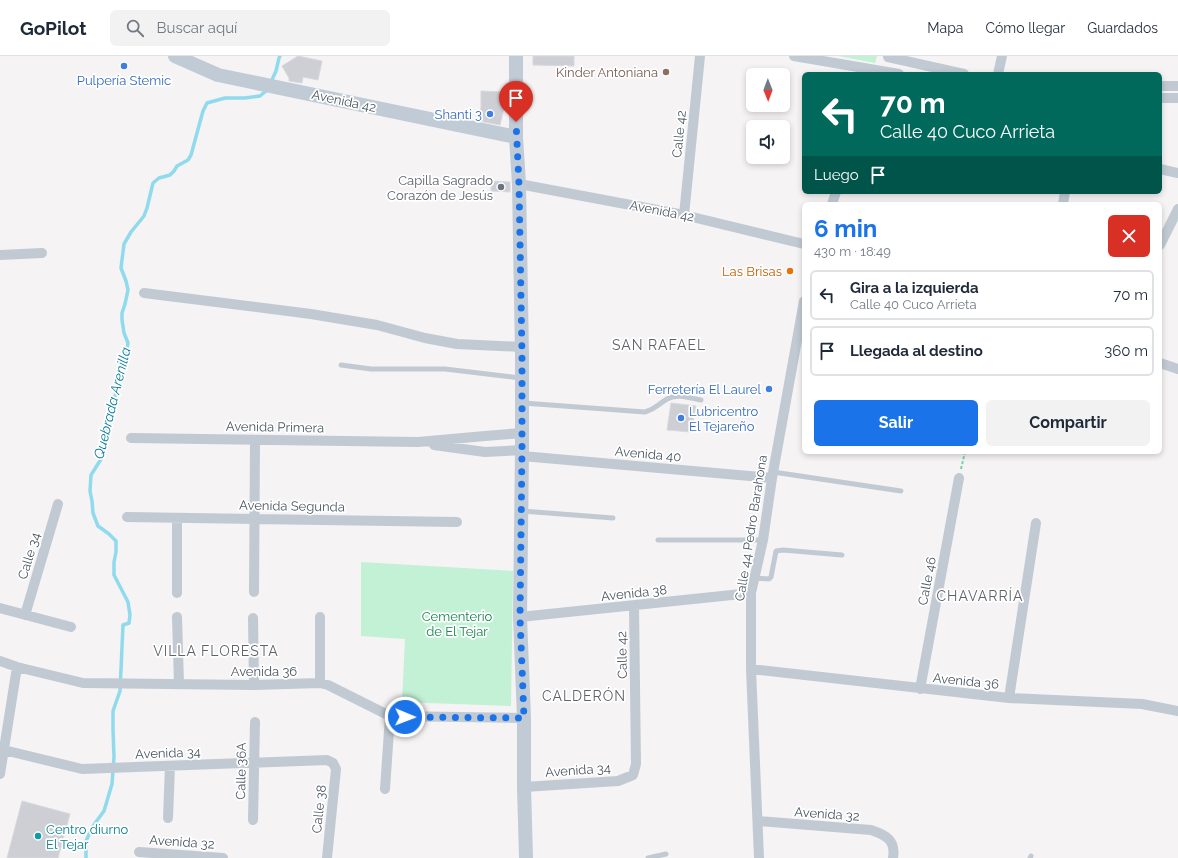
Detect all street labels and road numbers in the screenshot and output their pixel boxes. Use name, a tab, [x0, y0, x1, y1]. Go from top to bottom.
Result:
street label: Avenida 42	[310, 87, 378, 115]
street label: Calle 42	[669, 109, 689, 159]
street label: Avenida 42	[628, 197, 696, 225]
street label: Avenida Primera	[226, 419, 324, 435]
street label: Avenida 40	[614, 444, 682, 464]
street label: Calle 44 Pedro Barahona	[732, 454, 770, 602]
street label: Avenida Segunda	[239, 498, 345, 514]
street label: Calle 34	[15, 531, 43, 581]
street label: Calle 46	[915, 555, 939, 606]
street label: Avenida 38	[600, 582, 668, 604]
street label: Calle 42	[614, 631, 630, 679]
street label: Avenida 36	[231, 664, 297, 679]
street label: Avenida 36	[932, 670, 1000, 692]
street label: Calle 36A	[233, 742, 249, 800]
street label: Avenida 34	[135, 744, 201, 762]
street label: Avenida 34	[545, 760, 611, 780]
street label: Calle 38	[309, 784, 329, 834]
street label: Avenida 32	[794, 804, 860, 824]
street label: Avenida 32	[149, 832, 215, 852]

